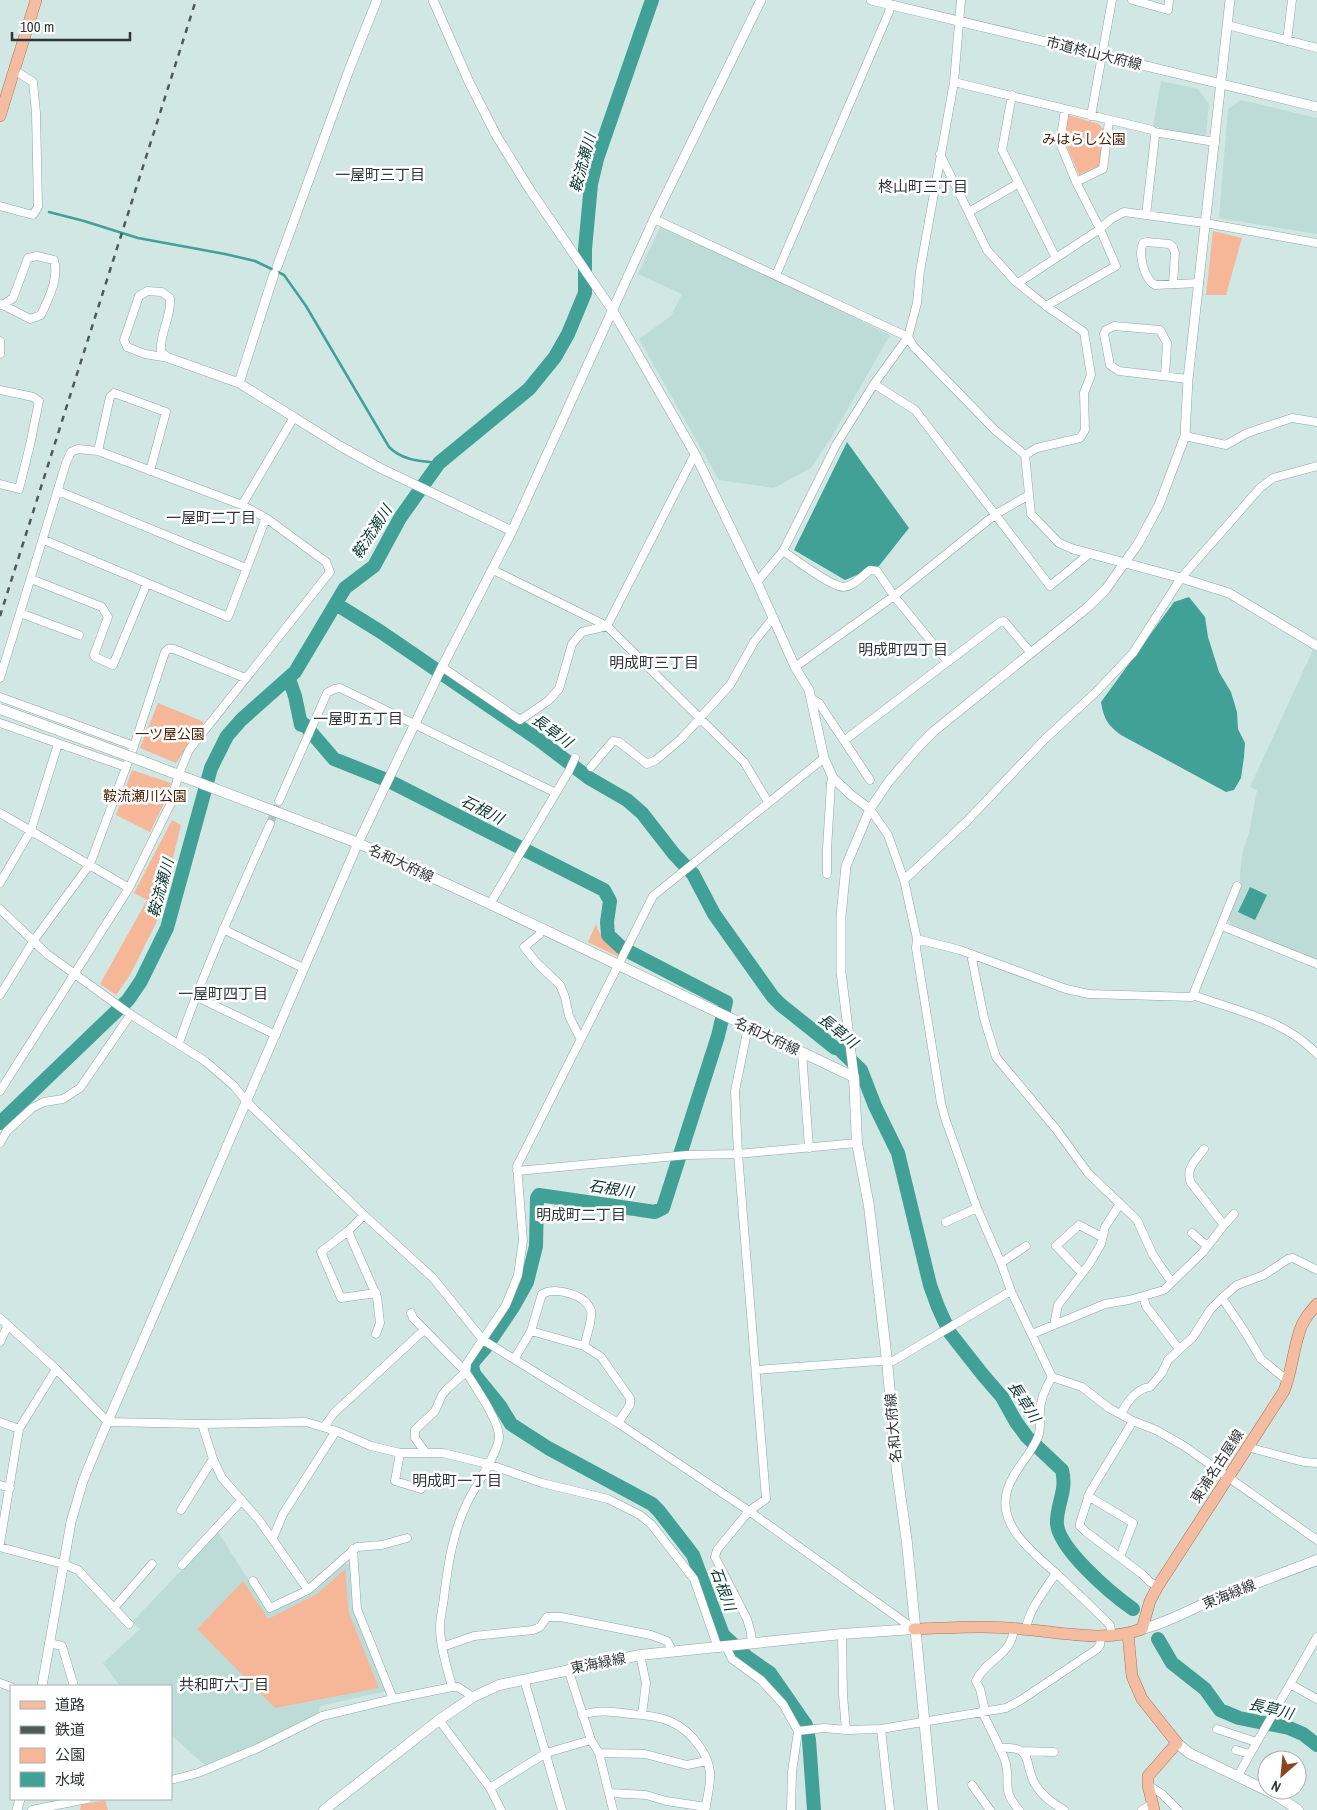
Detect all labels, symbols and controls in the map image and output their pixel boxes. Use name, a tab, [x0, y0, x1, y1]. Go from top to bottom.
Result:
scale bar	[12, 10, 130, 42]
text: 100 m	[20, 16, 54, 37]
street label: 市道柊山大府線	[1044, 32, 1144, 74]
water label: 鞍流瀬川	[565, 129, 601, 195]
park label: みはらし公園	[1042, 130, 1126, 148]
district label: 一屋町三丁目	[335, 164, 425, 185]
district label: 柊山町三丁目	[878, 176, 968, 197]
water label: 鞍流瀬川	[346, 499, 398, 563]
district label: 一屋町二丁目	[166, 507, 256, 528]
district label: 明成町四丁目	[858, 639, 948, 660]
district label: 明成町三丁目	[609, 652, 699, 673]
district label: 一屋町五丁目	[313, 708, 403, 729]
water label: 長草川	[528, 709, 578, 753]
park label: 一ツ屋公園	[135, 725, 205, 743]
park label: 鞍流瀬川公園	[103, 787, 187, 805]
water label: 石根川	[457, 790, 509, 830]
street label: 名和大府線	[365, 840, 437, 886]
water label: 鞍流瀬川	[143, 854, 179, 920]
district label: 一屋町四丁目	[178, 983, 268, 1004]
water label: 長草川	[814, 1008, 864, 1054]
street label: 名和大府線	[731, 1013, 803, 1059]
water label: 石根川	[587, 1175, 637, 1203]
district label: 明成町二丁目	[536, 1204, 626, 1225]
water label: 長草川	[1003, 1377, 1047, 1428]
street label: 名和大府線	[881, 1392, 905, 1464]
street label: 東浦名古屋線	[1187, 1426, 1247, 1506]
district label: 明成町一丁目	[412, 1470, 502, 1491]
water label: 石根川	[706, 1564, 742, 1615]
street label: 東海緑線	[1200, 1575, 1258, 1613]
street label: 東海緑線	[569, 1649, 627, 1677]
district label: 共和町六丁目	[179, 1674, 269, 1695]
legend	[10, 1685, 172, 1800]
water label: 長草川	[1247, 1693, 1297, 1725]
text: 道路	[55, 1694, 85, 1715]
text: 鉄道	[55, 1719, 85, 1740]
text: 公園	[55, 1744, 85, 1765]
north arrow	[1257, 1750, 1307, 1800]
text: 水域	[55, 1769, 85, 1790]
text: N	[1268, 1777, 1284, 1796]

